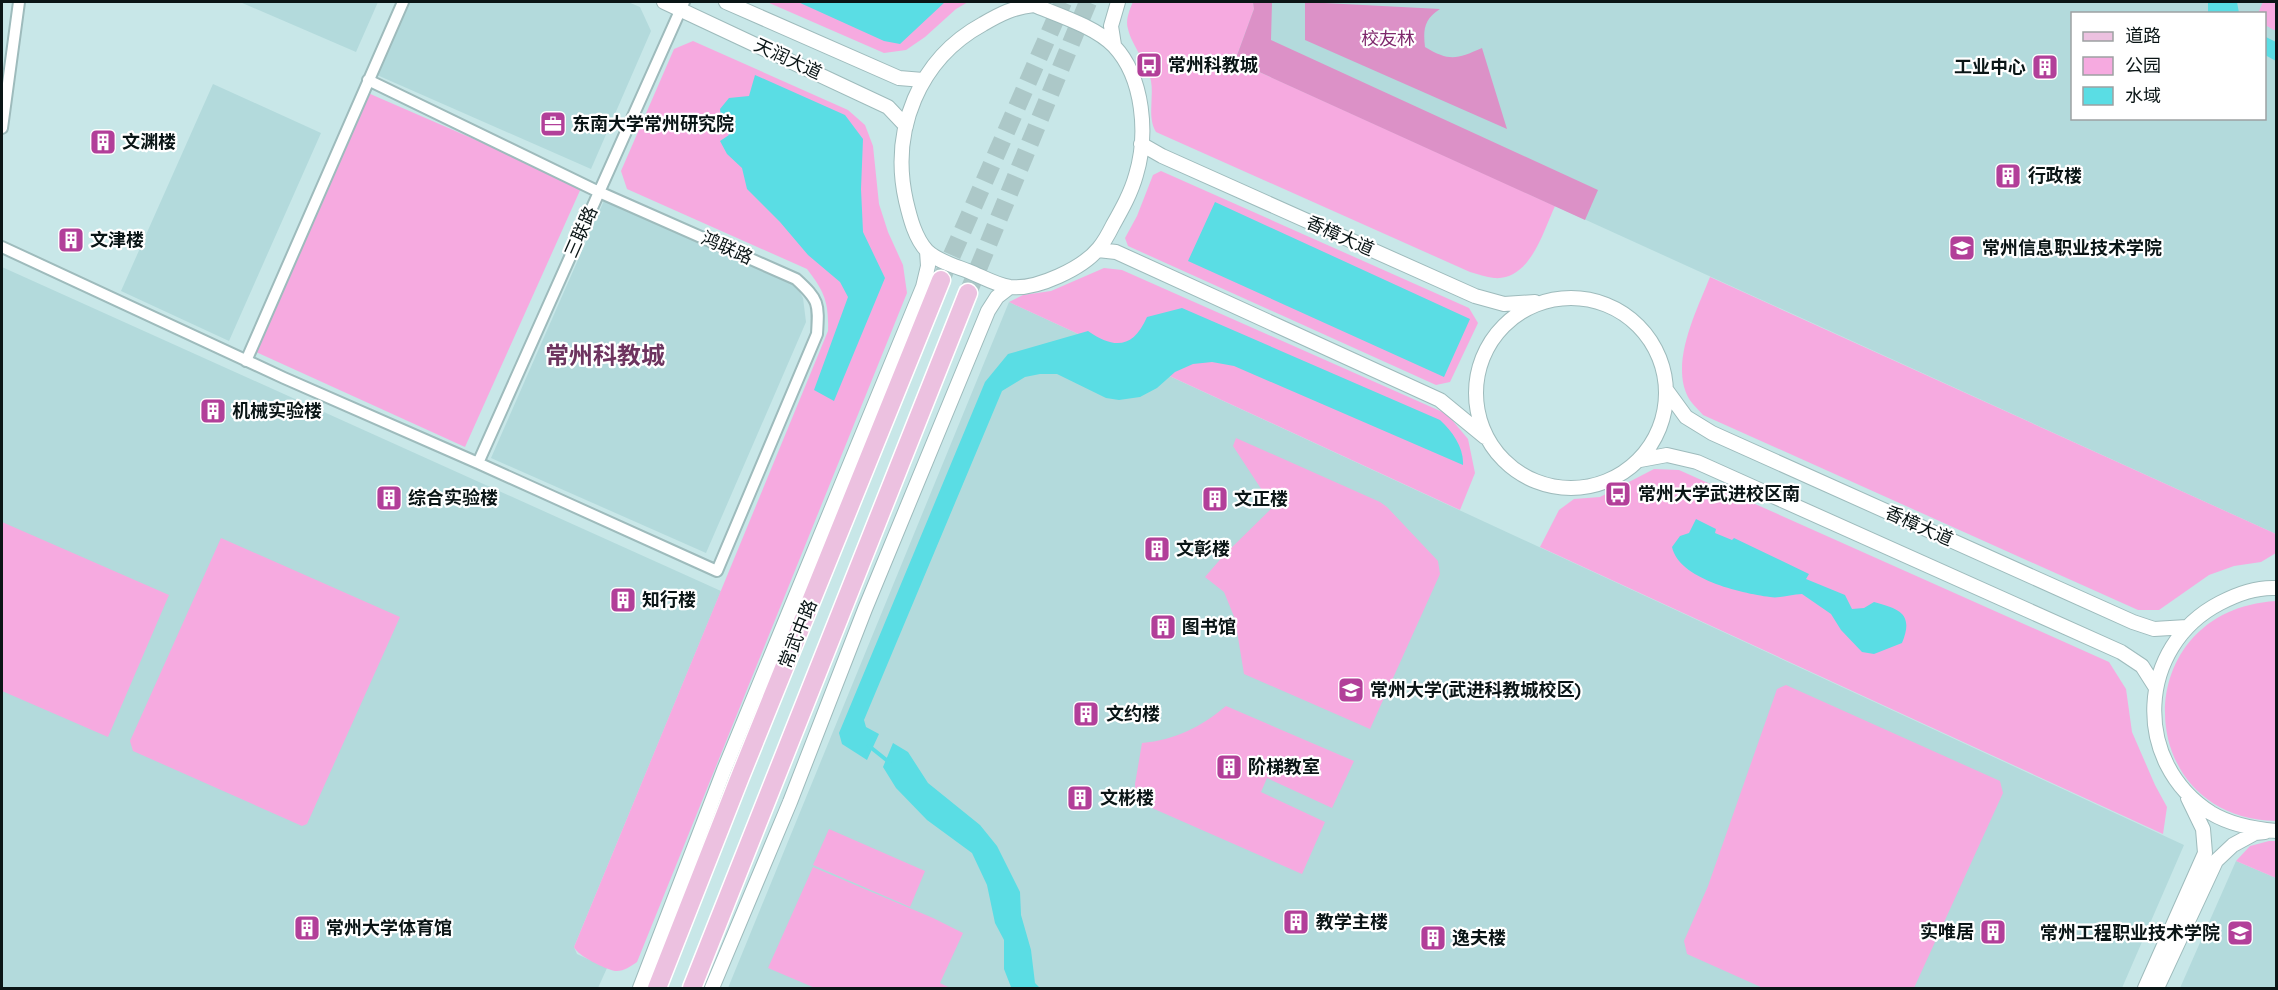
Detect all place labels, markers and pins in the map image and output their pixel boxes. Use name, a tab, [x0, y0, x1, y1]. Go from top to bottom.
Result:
bus stop icon: 常州科教城	[1134, 50, 1164, 80]
building icon: 工业中心	[2030, 52, 2060, 82]
place label: 常州科教城	[1168, 53, 1258, 76]
place label: 工业中心	[1954, 55, 2026, 78]
office icon: 东南大学常州研究院	[538, 109, 568, 139]
place label: 东南大学常州研究院	[572, 112, 734, 135]
building icon: 文渊楼	[88, 127, 118, 157]
place label: 文渊楼	[122, 130, 176, 153]
building icon: 行政楼	[1993, 161, 2023, 191]
place label: 行政楼	[2028, 164, 2082, 187]
building icon: 文津楼	[56, 225, 86, 255]
place label: 文津楼	[90, 228, 144, 251]
school or university icon: 常州信息职业技术学院	[1947, 233, 1977, 263]
place label: 常州信息职业技术学院	[1982, 236, 2162, 259]
building icon: 机械实验楼	[198, 396, 228, 426]
place label: 机械实验楼	[232, 399, 322, 422]
bus stop icon: 常州大学武进校区南	[1603, 479, 1633, 509]
place label: 常州大学武进校区南	[1638, 482, 1800, 505]
building icon: 综合实验楼	[374, 483, 404, 513]
building icon: 文正楼	[1200, 484, 1230, 514]
place label: 综合实验楼	[408, 486, 498, 509]
place label: 文正楼	[1234, 487, 1288, 510]
building icon: 文彰楼	[1142, 534, 1172, 564]
place label: 文彰楼	[1176, 537, 1230, 560]
building icon: 知行楼	[608, 585, 638, 615]
place label: 知行楼	[642, 588, 696, 611]
building icon: 图书馆	[1148, 612, 1178, 642]
place label: 图书馆	[1182, 615, 1236, 638]
school or university icon: 常州大学(武进科教城校区)	[1336, 675, 1366, 705]
place label: 常州大学(武进科教城校区)	[1370, 678, 1581, 701]
building icon: 文约楼	[1071, 699, 1101, 729]
place label: 文约楼	[1106, 702, 1160, 725]
building icon: 阶梯教室	[1214, 752, 1244, 782]
place label: 阶梯教室	[1248, 755, 1320, 778]
building icon: 文彬楼	[1065, 783, 1095, 813]
place label: 文彬楼	[1100, 786, 1154, 809]
building icon: 教学主楼	[1281, 907, 1311, 937]
place label: 教学主楼	[1316, 910, 1388, 933]
building icon: 常州大学体育馆	[292, 913, 322, 943]
place label: 常州大学体育馆	[326, 916, 452, 939]
building icon: 实唯居	[1978, 917, 2008, 947]
school or university icon: 常州工程职业技术学院	[2225, 918, 2255, 948]
place label: 实唯居	[1920, 920, 1974, 943]
place label: 常州工程职业技术学院	[2040, 921, 2220, 944]
building icon: 逸夫楼	[1418, 923, 1448, 953]
place label: 逸夫楼	[1452, 926, 1506, 949]

